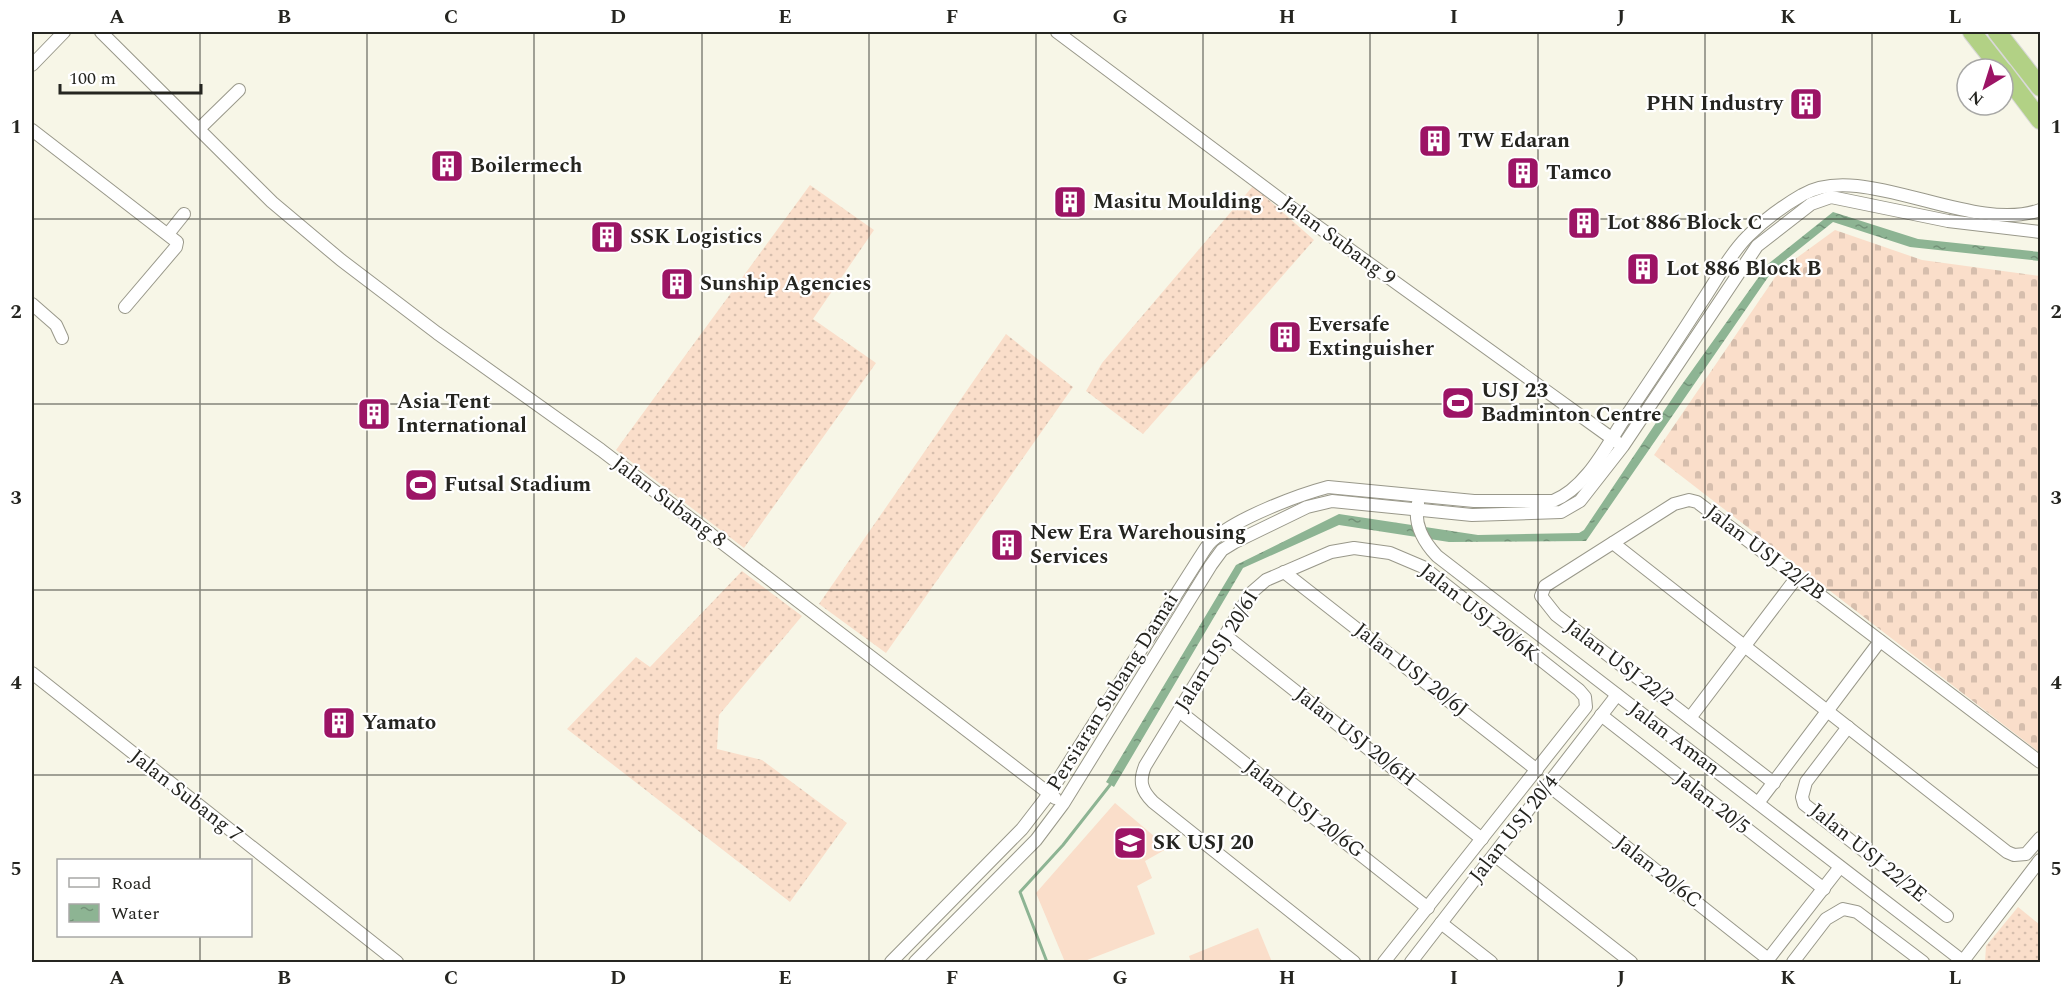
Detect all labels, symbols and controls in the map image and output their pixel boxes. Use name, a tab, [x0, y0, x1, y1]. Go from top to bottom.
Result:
text: A	[109, 2, 125, 32]
text: B	[277, 2, 291, 32]
text: C	[444, 2, 458, 32]
text: D	[610, 2, 626, 32]
text: E	[778, 2, 792, 32]
text: F	[946, 2, 958, 32]
text: G	[1112, 2, 1128, 32]
text: H	[1279, 2, 1295, 32]
text: I	[1450, 2, 1458, 32]
text: J	[1617, 2, 1625, 32]
text: K	[1780, 2, 1796, 32]
text: L	[1949, 2, 1961, 32]
scale bar	[60, 57, 201, 95]
north arrow	[1955, 57, 2015, 117]
text: 100 m	[69, 65, 116, 92]
text: N	[1964, 85, 1989, 112]
building icon: PHN Industry	[1788, 86, 1824, 122]
place label: PHN Industry	[1646, 88, 1784, 120]
text: 1	[10, 112, 22, 142]
text: 1	[2050, 112, 2062, 142]
building icon: TW Edaran	[1417, 123, 1453, 159]
place label: TW Edaran	[1458, 125, 1570, 157]
building icon: Boilermech	[429, 148, 465, 184]
place label: Boilermech	[470, 150, 582, 182]
building icon: Tamco	[1505, 155, 1541, 191]
place label: Tamco	[1546, 157, 1611, 189]
building icon: Masitu Moulding	[1052, 184, 1088, 220]
place label: Masitu Moulding	[1093, 186, 1262, 218]
street label: Jalan Subang 9	[1274, 188, 1402, 294]
building icon: Lot 886 Block C	[1566, 205, 1602, 241]
place label: Lot 886 Block C	[1607, 207, 1762, 239]
building icon: SSK Logistics	[589, 219, 625, 255]
place label: SSK Logistics	[630, 221, 763, 253]
building icon: Lot 886 Block B	[1625, 251, 1661, 287]
place label: Lot 886 Block B	[1666, 253, 1821, 285]
building icon: Sunship Agencies	[659, 266, 695, 302]
place label: Sunship Agencies	[700, 268, 871, 300]
text: 2	[10, 297, 22, 327]
text: 2	[2050, 297, 2062, 327]
place label: Eversafe Extinguisher	[1308, 309, 1434, 365]
building icon: Eversafe Extinguisher	[1267, 319, 1303, 355]
place label: USJ 23 Badminton Centre	[1481, 375, 1662, 431]
sports icon: USJ 23 Badminton Centre	[1440, 385, 1476, 421]
place label: Asia Tent International	[397, 386, 527, 442]
building icon: Asia Tent International	[356, 396, 392, 432]
street label: Jalan Subang 8	[605, 448, 733, 556]
sports icon: Futsal Stadium	[403, 467, 439, 503]
place label: Futsal Stadium	[444, 469, 591, 501]
text: 3	[10, 483, 22, 513]
text: 3	[2050, 483, 2062, 513]
street label: Jalan USJ 22/2B	[1698, 497, 1832, 609]
place label: New Era Warehousing Services	[1030, 517, 1246, 573]
building icon: New Era Warehousing Services	[989, 527, 1025, 563]
street label: Jalan USJ 20/6K	[1412, 556, 1546, 670]
street label: Jalan USJ 20/6I	[1167, 584, 1267, 718]
street label: Persiaran Subang Damai	[1039, 586, 1187, 798]
street label: Jalan USJ 22/2	[1557, 611, 1681, 715]
street label: Jalan USJ 20/6J	[1347, 615, 1475, 725]
text: 4	[10, 668, 22, 698]
text: 4	[2050, 668, 2062, 698]
street label: Jalan USJ 20/6H	[1287, 679, 1423, 795]
street label: Jalan Aman	[1621, 694, 1727, 784]
building icon: Yamato	[321, 705, 357, 741]
place label: Yamato	[362, 707, 436, 739]
street label: Jalan Subang 7	[123, 742, 249, 850]
street label: Jalan USJ 20/6G	[1237, 751, 1371, 867]
street label: Jalan 20/5	[1667, 763, 1757, 843]
street label: Jalan USJ 20/4	[1461, 768, 1567, 890]
street label: Jalan USJ 22/2E	[1802, 795, 1934, 911]
school or university icon: SK USJ 20	[1112, 825, 1148, 861]
place label: SK USJ 20	[1153, 827, 1254, 859]
street label: Jalan 20/6C	[1607, 827, 1709, 917]
text: 5	[10, 854, 22, 884]
text: 5	[2050, 854, 2062, 884]
legend	[57, 859, 252, 937]
text: Road	[111, 870, 152, 897]
text: Water	[111, 900, 159, 927]
text: A	[109, 963, 125, 993]
text: B	[277, 963, 291, 993]
text: C	[444, 963, 458, 993]
text: D	[610, 963, 626, 993]
text: E	[778, 963, 792, 993]
text: F	[946, 963, 958, 993]
text: G	[1112, 963, 1128, 993]
text: H	[1279, 963, 1295, 993]
text: I	[1450, 963, 1458, 993]
text: J	[1617, 963, 1625, 993]
text: K	[1780, 963, 1796, 993]
text: L	[1949, 963, 1961, 993]

